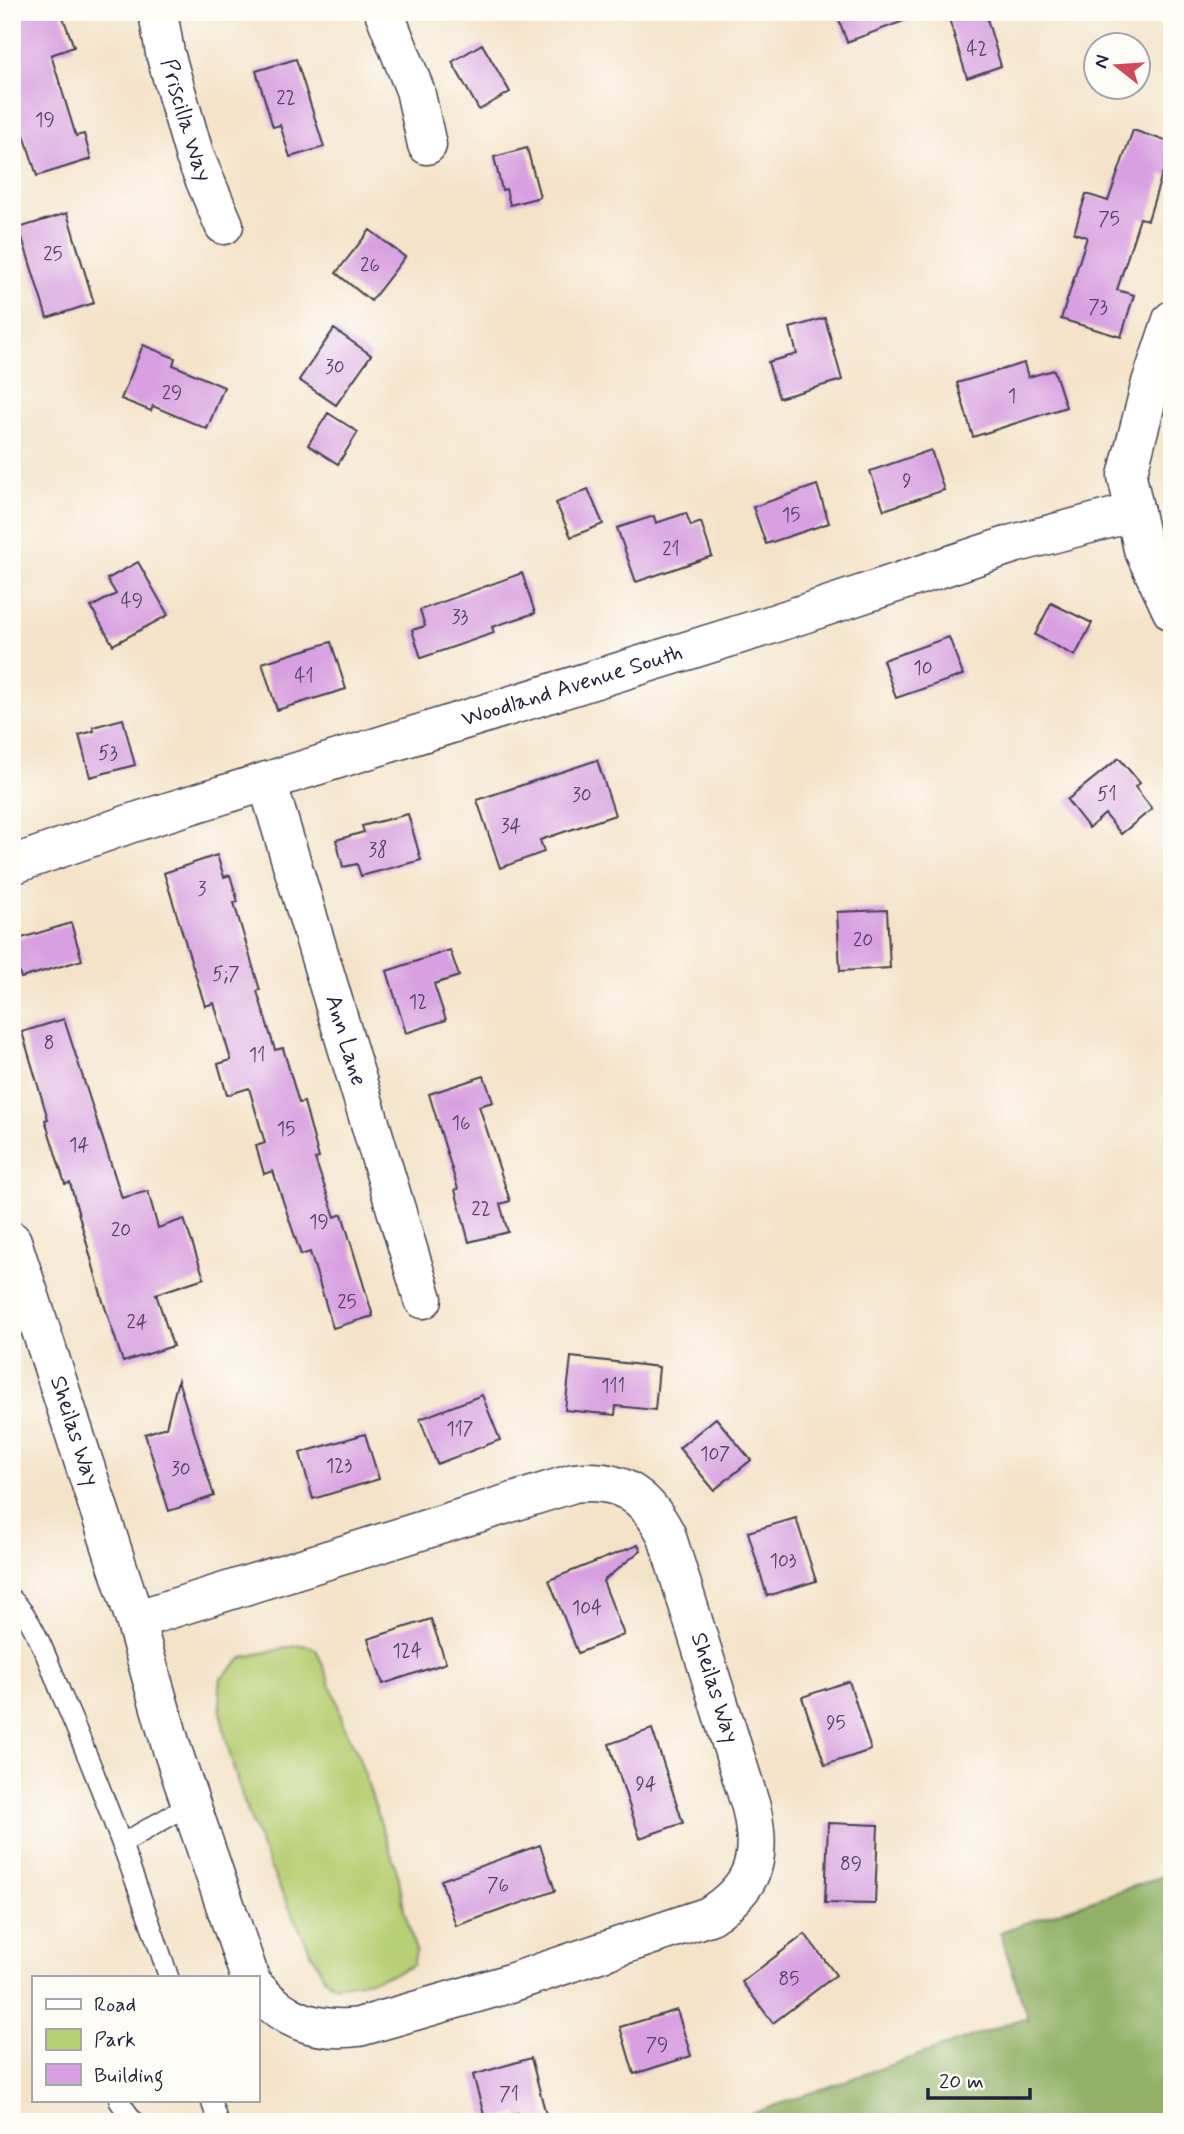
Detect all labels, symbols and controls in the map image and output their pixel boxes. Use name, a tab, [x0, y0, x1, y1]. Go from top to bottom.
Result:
north arrow	[1082, 32, 1152, 102]
house number: 42	[966, 37, 988, 62]
text: N	[1088, 52, 1116, 71]
street label: Priscilla Way	[153, 55, 219, 186]
house number: 22	[276, 86, 296, 111]
house number: 19	[35, 108, 55, 133]
house number: 75	[1098, 207, 1120, 232]
house number: 25	[43, 242, 63, 267]
house number: 26	[360, 253, 380, 278]
house number: 73	[1088, 295, 1108, 320]
house number: 30	[325, 355, 345, 380]
house number: 29	[162, 381, 182, 406]
house number: 1	[1008, 384, 1016, 409]
house number: 9	[902, 469, 912, 494]
house number: 15	[782, 503, 800, 528]
house number: 21	[662, 537, 680, 562]
house number: 49	[121, 589, 143, 614]
house number: 33	[452, 605, 468, 630]
street label: Woodland Avenue South	[458, 638, 686, 735]
house number: 10	[913, 656, 933, 681]
house number: 41	[294, 664, 314, 689]
house number: 53	[98, 741, 118, 766]
house number: 51	[1097, 782, 1117, 807]
house number: 30	[572, 783, 592, 808]
house number: 34	[501, 814, 521, 839]
house number: 38	[368, 838, 388, 863]
house number: 3	[198, 877, 207, 902]
house number: 20	[853, 928, 873, 953]
house number: 5;7	[212, 962, 240, 987]
house number: 12	[409, 990, 427, 1015]
street label: Ann Lane	[317, 991, 373, 1090]
house number: 8	[44, 1031, 54, 1056]
house number: 11	[249, 1043, 265, 1068]
house number: 16	[451, 1111, 471, 1136]
house number: 15	[277, 1117, 295, 1142]
house number: 14	[69, 1133, 89, 1158]
house number: 22	[471, 1197, 491, 1222]
house number: 19	[309, 1210, 329, 1235]
house number: 20	[111, 1218, 131, 1243]
house number: 25	[337, 1290, 357, 1315]
house number: 24	[127, 1310, 147, 1335]
street label: Sheilas Way	[42, 1372, 106, 1490]
house number: 111	[601, 1374, 625, 1399]
house number: 117	[446, 1417, 474, 1442]
house number: 107	[700, 1442, 730, 1467]
house number: 123	[326, 1454, 352, 1479]
house number: 30	[171, 1457, 191, 1482]
house number: 103	[769, 1549, 797, 1574]
house number: 104	[572, 1596, 602, 1621]
street label: Sheilas Way	[683, 1629, 745, 1747]
house number: 124	[392, 1639, 422, 1664]
house number: 95	[826, 1711, 846, 1736]
house number: 94	[636, 1772, 656, 1797]
house number: 89	[840, 1852, 862, 1877]
house number: 76	[487, 1873, 509, 1898]
house number: 85	[779, 1967, 799, 1992]
legend	[32, 1976, 259, 2102]
text: Road	[94, 1991, 136, 2019]
text: Park	[94, 2026, 136, 2054]
house number: 79	[646, 2033, 668, 2058]
scale bar	[928, 2057, 1030, 2101]
text: Building	[94, 2062, 164, 2092]
text: 20 m	[939, 2068, 984, 2096]
house number: 71	[499, 2082, 519, 2107]

